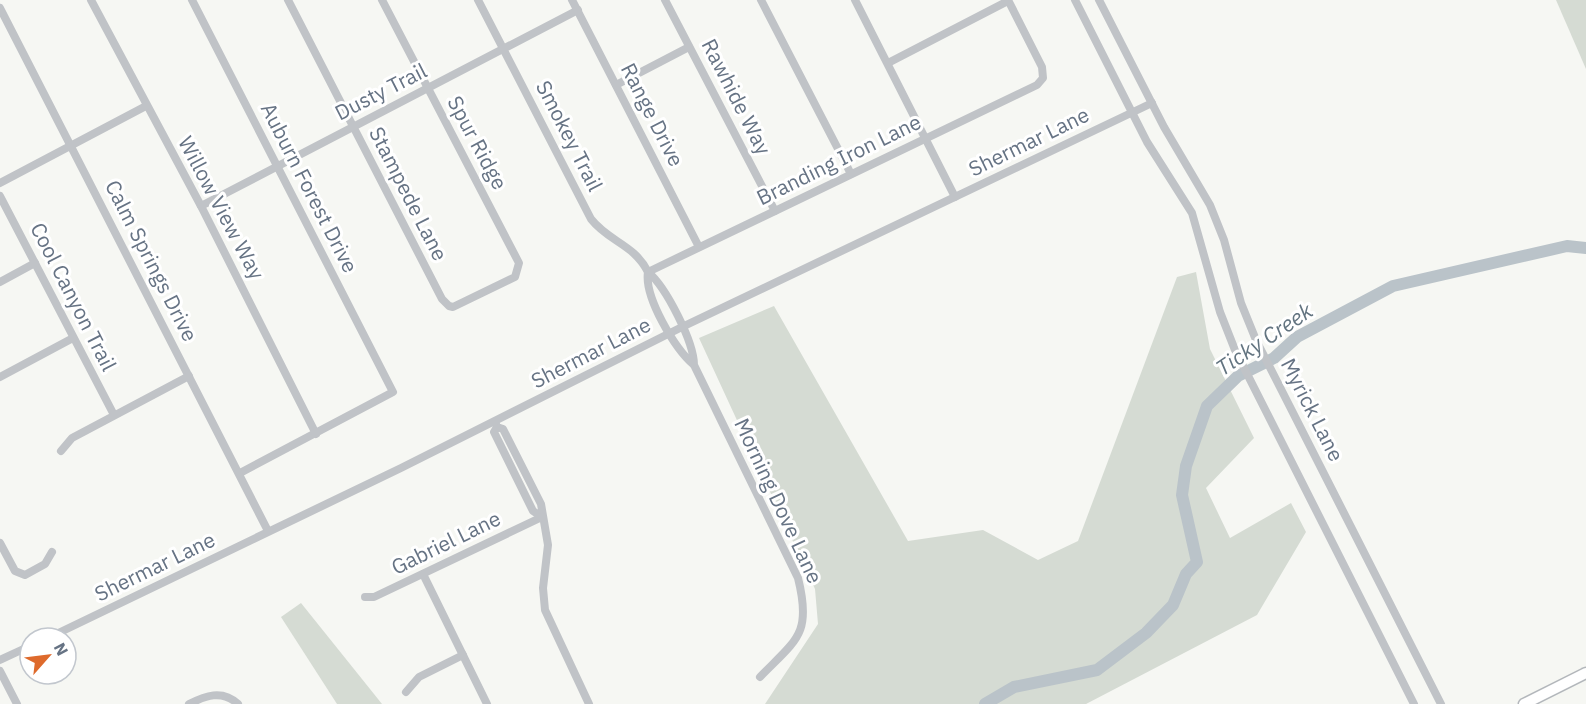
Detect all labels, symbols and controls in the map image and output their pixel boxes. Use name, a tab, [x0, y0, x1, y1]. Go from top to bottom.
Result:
street label: Rawhide Way	[696, 34, 778, 160]
street label: Dusty Trail	[330, 56, 432, 126]
street label: Range Drive	[615, 58, 691, 171]
street label: Smokey Trail	[530, 75, 610, 196]
street label: Spur Ridge	[441, 91, 514, 194]
street label: Auburn Forest Drive	[255, 98, 365, 277]
street label: Shermar Lane	[964, 100, 1093, 182]
street label: Branding Iron Lane	[752, 107, 925, 211]
street label: Stampede Lane	[363, 122, 455, 265]
street label: Willow View Way	[172, 131, 272, 285]
street label: Calm Springs Drive	[99, 175, 205, 346]
street label: Cool Canyon Trail	[24, 218, 124, 376]
water label: Ticky Creek	[1210, 295, 1318, 382]
street label: Shermar Lane	[526, 310, 655, 394]
street label: Myrick Lane	[1275, 353, 1351, 466]
street label: Morning Dove Lane	[728, 413, 829, 588]
street label: Gabriel Lane	[386, 504, 505, 581]
street label: Shermar Lane	[90, 525, 219, 607]
north arrow	[18, 626, 78, 686]
text: N	[50, 639, 73, 659]

